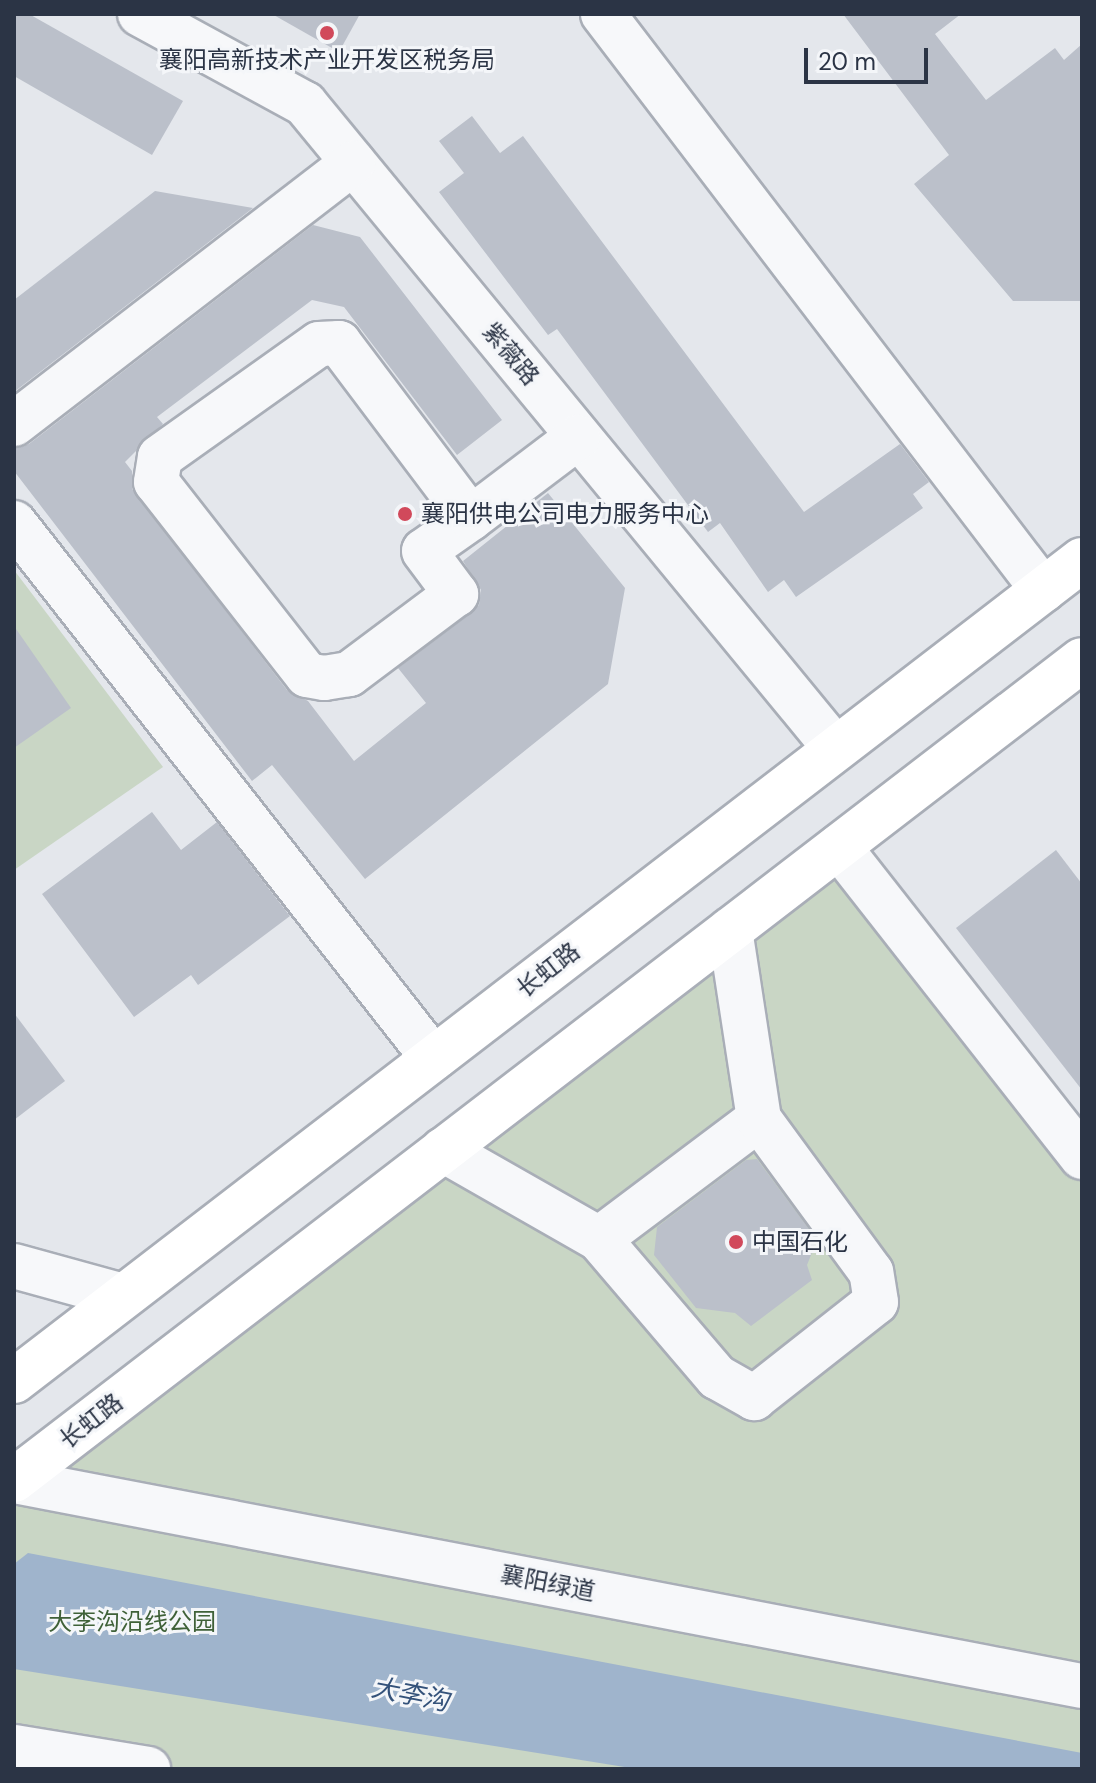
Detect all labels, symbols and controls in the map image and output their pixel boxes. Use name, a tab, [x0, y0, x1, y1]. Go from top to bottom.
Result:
marker: 襄阳高新技术产业开发区税务局	[318, 24, 336, 42]
scale bar	[808, 32, 932, 82]
place label: 襄阳高新技术产业开发区税务局	[159, 46, 495, 74]
text: 20 m	[818, 46, 876, 77]
street label: 紫薇路	[477, 317, 545, 391]
place label: 襄阳供电公司电力服务中心	[421, 500, 709, 528]
marker: 襄阳供电公司电力服务中心	[396, 505, 414, 523]
street label: 长虹路	[511, 936, 585, 1004]
place label: 中国石化	[752, 1228, 848, 1256]
marker: 中国石化	[727, 1233, 745, 1251]
street label: 长虹路	[54, 1387, 128, 1455]
street label: 襄阳绿道	[498, 1560, 598, 1606]
park label: 大李沟沿线公园	[48, 1608, 216, 1636]
water label: 大李沟	[369, 1672, 451, 1718]

